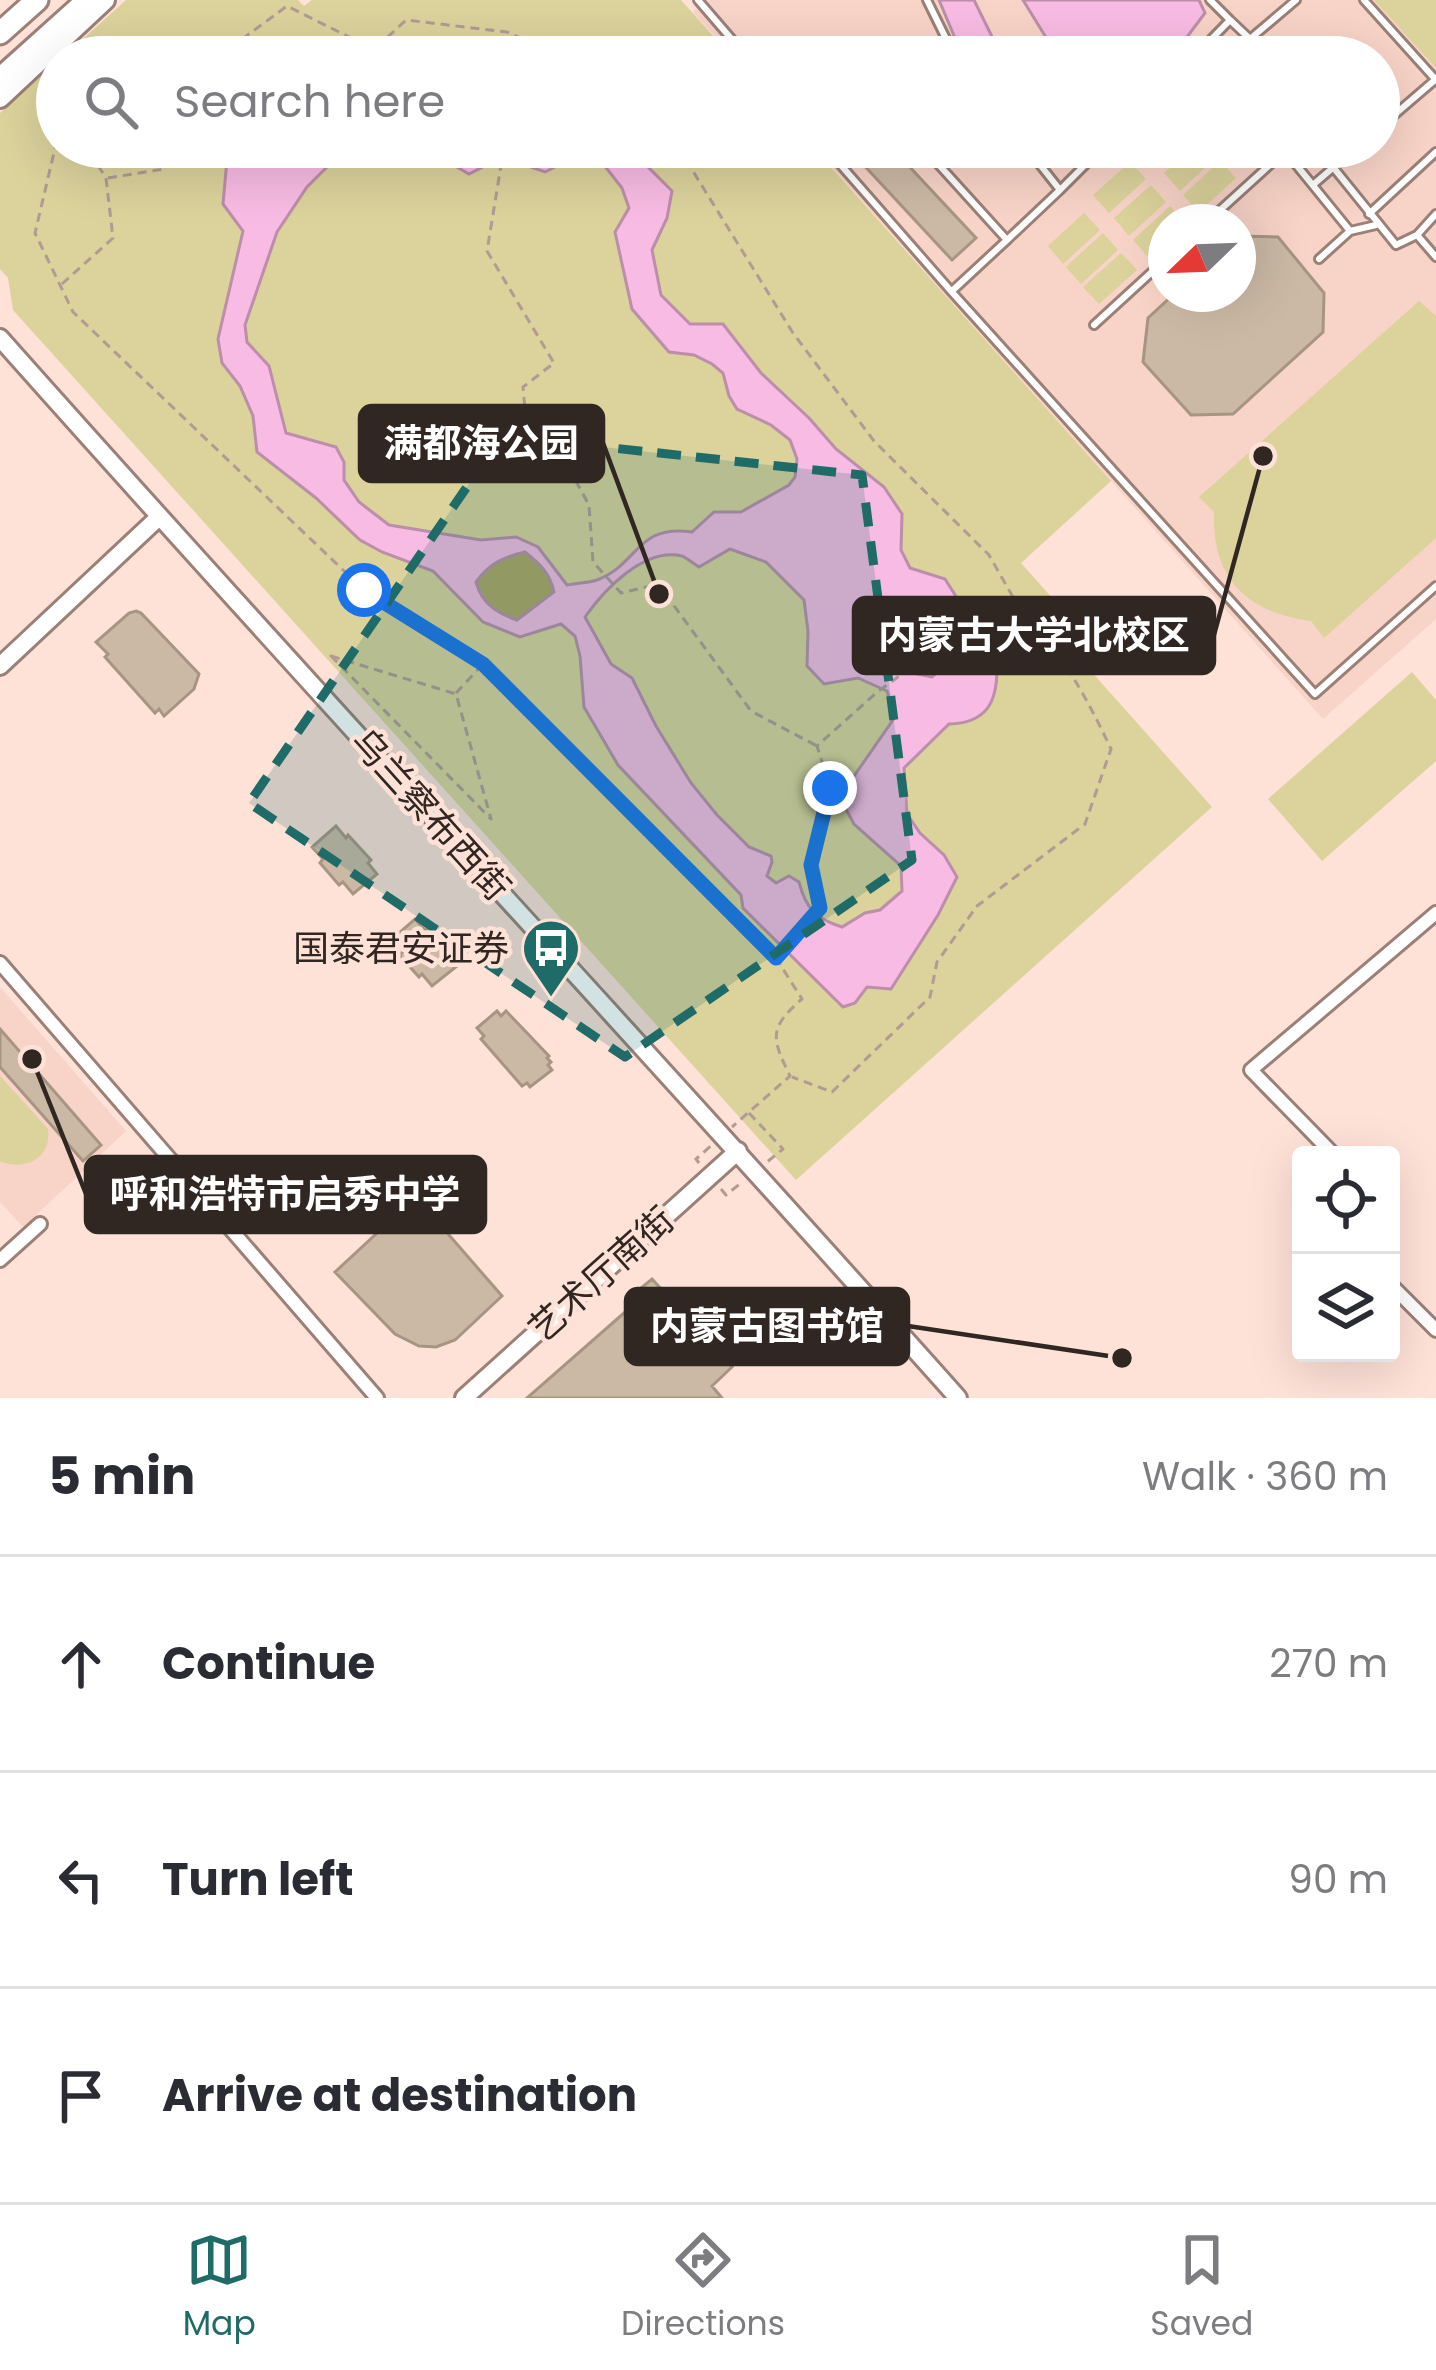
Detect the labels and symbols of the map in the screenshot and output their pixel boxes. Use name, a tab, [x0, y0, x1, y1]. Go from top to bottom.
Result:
north arrow	[1148, 204, 1256, 312]
callout: 满都海公园	[360, 406, 603, 481]
text: 满都海公园	[383, 416, 579, 471]
route start	[337, 563, 391, 617]
callout: 内蒙古大学北校区	[854, 598, 1214, 673]
text: 内蒙古大学北校区	[878, 608, 1190, 663]
street label: 乌兰察布西街	[339, 717, 522, 912]
route end	[803, 761, 857, 815]
bus stop icon: 国泰君安证券	[520, 917, 582, 999]
place label: 国泰君安证券	[293, 923, 509, 974]
callout: 呼和浩特市启秀中学	[86, 1157, 485, 1232]
text: 呼和浩特市启秀中学	[109, 1167, 461, 1222]
street label: 艺术厅南街	[517, 1195, 685, 1354]
callout: 内蒙古图书馆	[626, 1289, 908, 1364]
text: 内蒙古图书馆	[650, 1299, 884, 1354]

